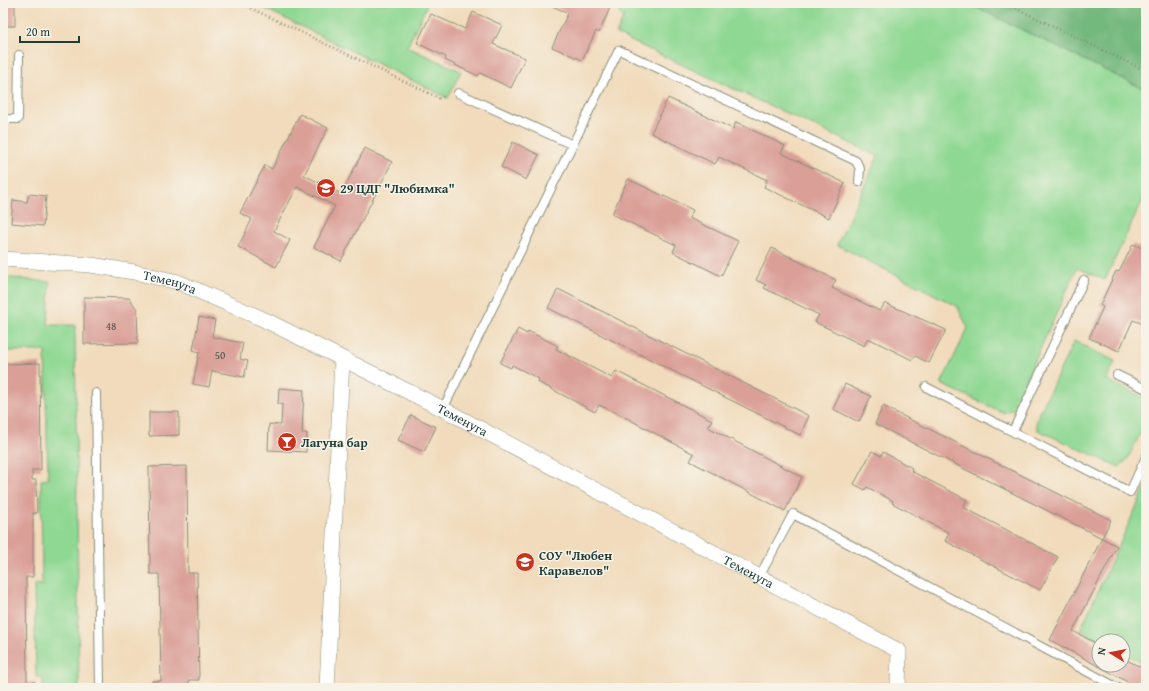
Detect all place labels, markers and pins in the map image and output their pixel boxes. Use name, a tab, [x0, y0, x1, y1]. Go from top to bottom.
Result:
school or university icon: 29 ЦДГ "Любимка"	[315, 177, 337, 199]
place label: 29 ЦДГ "Любимка"	[340, 179, 455, 198]
bar icon: Лагуна бар	[276, 431, 298, 453]
place label: Лагуна бар	[301, 433, 368, 452]
place label: СОУ "Любен Каравелов"	[539, 546, 612, 580]
school or university icon: СОУ "Любен Каравелов"	[514, 551, 536, 573]

